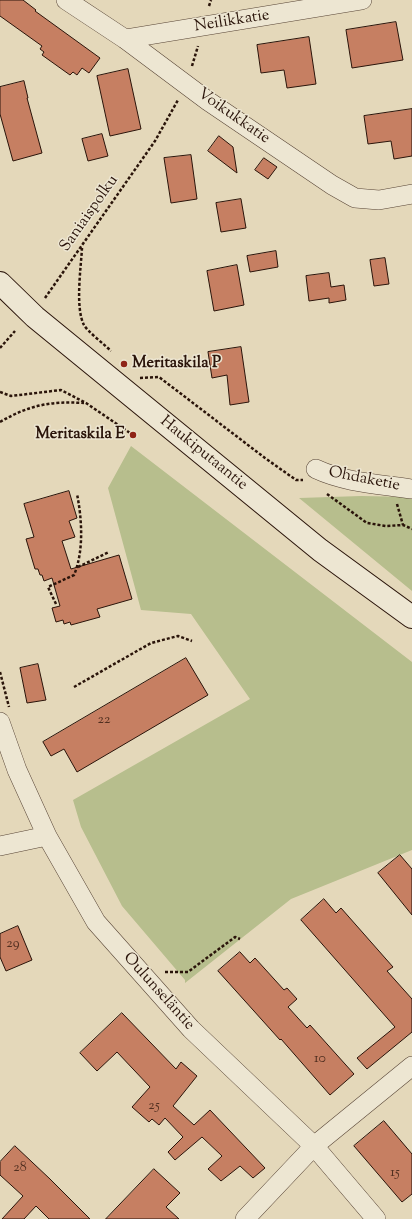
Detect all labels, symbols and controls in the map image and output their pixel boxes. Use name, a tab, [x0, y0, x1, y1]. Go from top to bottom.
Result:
street label: Neilikkatie	[193, 7, 271, 37]
street label: Voikukkatie	[193, 85, 273, 149]
street label: Saniaispolku	[57, 172, 123, 256]
place label: Meritaskila P	[132, 354, 221, 374]
marker: Meritaskila P	[119, 359, 129, 369]
street label: Haukiputaantie	[155, 413, 251, 495]
place label: Meritaskila E	[35, 425, 125, 445]
marker: Meritaskila E	[128, 430, 138, 440]
street label: Ohdaketie	[327, 464, 401, 496]
house number: 22	[97, 713, 111, 729]
house number: 29	[6, 937, 20, 953]
street label: Oulunseläntie	[118, 949, 198, 1035]
house number: 10	[314, 1052, 326, 1068]
house number: 25	[148, 1099, 160, 1115]
house number: 28	[13, 1161, 27, 1177]
house number: 15	[390, 1166, 400, 1182]

